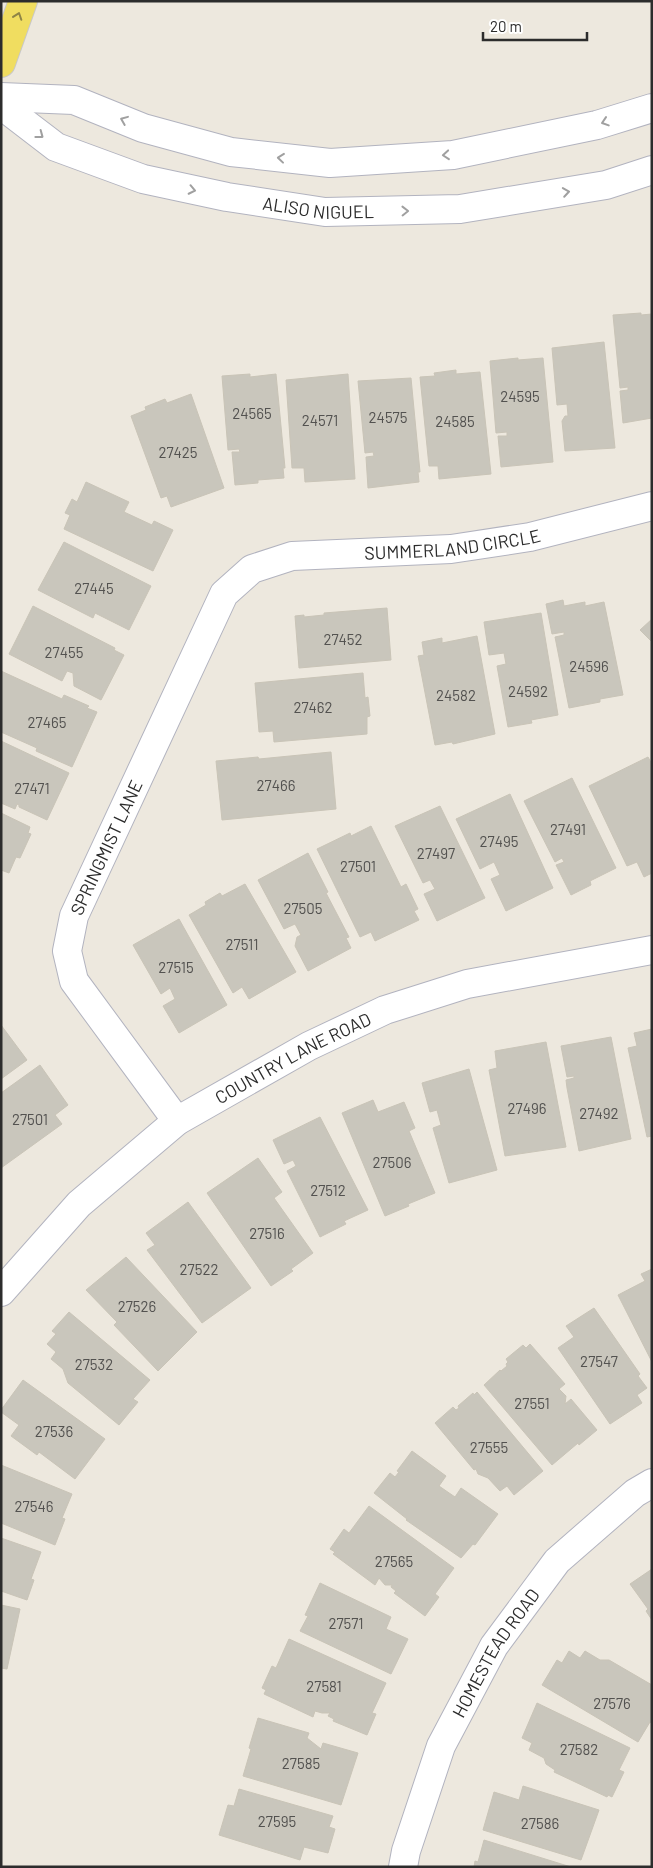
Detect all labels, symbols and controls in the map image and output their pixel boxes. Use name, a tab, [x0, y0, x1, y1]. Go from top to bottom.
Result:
scale bar	[483, 10, 587, 42]
one-way arrow	[12, 12, 22, 20]
text: 20 m	[490, 17, 522, 35]
one-way arrow	[120, 116, 129, 127]
one-way arrow	[602, 117, 610, 127]
one-way arrow	[34, 129, 44, 138]
one-way arrow	[442, 150, 450, 161]
one-way arrow	[277, 153, 285, 164]
one-way arrow	[187, 184, 196, 195]
one-way arrow	[562, 187, 570, 198]
street label: ALISO NIGUEL	[261, 192, 374, 223]
one-way arrow	[401, 205, 409, 216]
house number: 24595	[500, 387, 540, 405]
house number: 24565	[232, 404, 272, 422]
house number: 24575	[369, 408, 407, 426]
house number: 24571	[302, 411, 338, 429]
house number: 24585	[435, 412, 475, 430]
house number: 27425	[158, 443, 198, 461]
street label: SUMMERLAND CIRCLE	[364, 524, 543, 564]
house number: 27445	[74, 579, 114, 597]
house number: 27452	[323, 630, 363, 648]
house number: 27455	[45, 643, 83, 661]
house number: 24596	[569, 657, 609, 675]
house number: 24592	[508, 682, 548, 700]
house number: 24582	[436, 686, 476, 704]
house number: 27462	[293, 698, 333, 716]
house number: 27465	[28, 713, 66, 731]
street label: SPRINGMIST LANE	[65, 776, 147, 918]
house number: 27466	[257, 776, 295, 794]
house number: 27471	[14, 779, 50, 797]
house number: 27491	[550, 820, 586, 838]
house number: 27495	[480, 832, 518, 850]
house number: 27497	[417, 844, 455, 862]
house number: 27501	[340, 857, 376, 875]
house number: 27505	[283, 899, 323, 917]
house number: 27511	[226, 935, 258, 953]
house number: 27515	[158, 958, 194, 976]
street label: COUNTRY LANE ROAD	[211, 1007, 374, 1108]
house number: 27496	[508, 1099, 546, 1117]
house number: 27492	[579, 1104, 619, 1122]
house number: 27501	[12, 1110, 48, 1128]
house number: 27506	[372, 1153, 412, 1171]
house number: 27512	[310, 1181, 346, 1199]
house number: 27516	[249, 1224, 285, 1242]
house number: 27522	[180, 1260, 218, 1278]
house number: 27526	[118, 1297, 156, 1315]
house number: 27547	[580, 1352, 618, 1370]
house number: 27532	[75, 1355, 113, 1373]
house number: 27551	[514, 1394, 550, 1412]
house number: 27536	[35, 1422, 73, 1440]
house number: 27555	[470, 1438, 508, 1456]
house number: 27546	[15, 1497, 53, 1515]
house number: 27565	[375, 1552, 413, 1570]
street label: HOMESTEAD ROAD	[447, 1584, 544, 1721]
house number: 27571	[328, 1614, 364, 1632]
house number: 27581	[306, 1677, 342, 1695]
house number: 27576	[593, 1694, 631, 1712]
house number: 27582	[560, 1740, 598, 1758]
house number: 27585	[282, 1754, 320, 1772]
house number: 27595	[258, 1812, 296, 1830]
house number: 27586	[521, 1814, 559, 1832]

